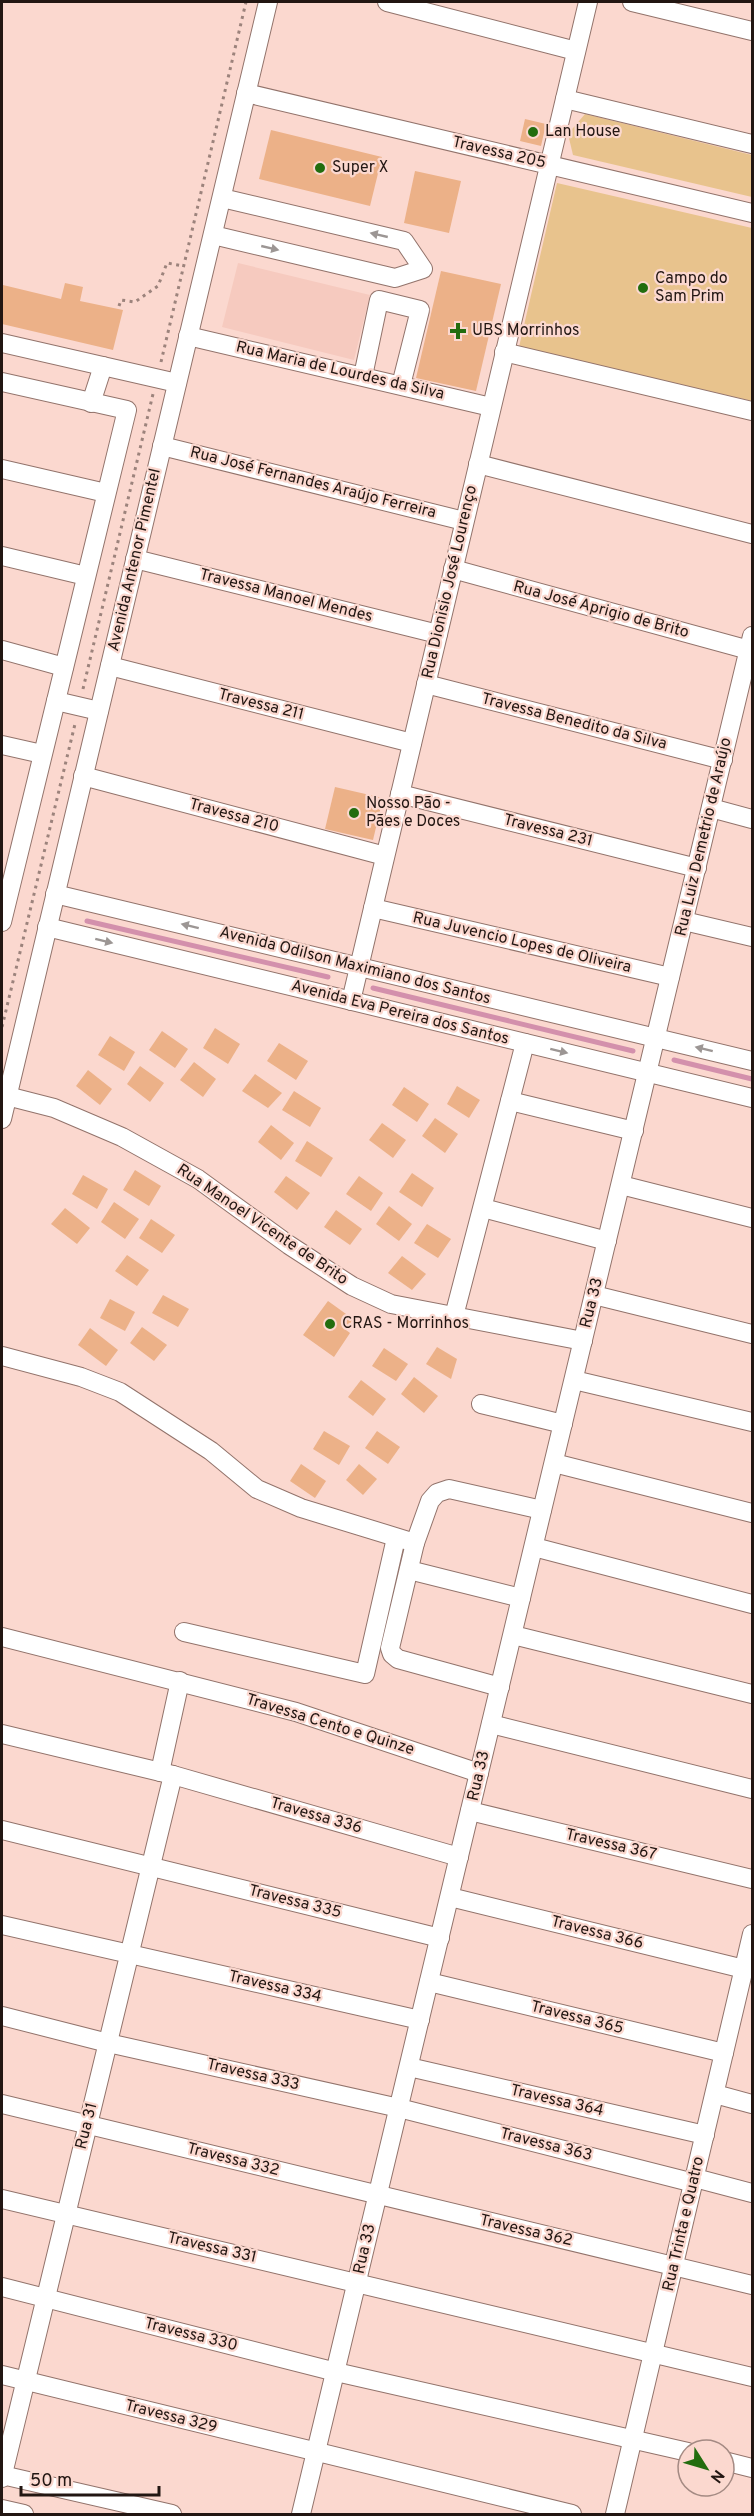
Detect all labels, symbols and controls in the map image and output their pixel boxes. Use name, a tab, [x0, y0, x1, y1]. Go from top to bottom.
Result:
place label: Lan House	[545, 122, 620, 142]
marker: Lan House	[526, 125, 540, 139]
street label: Travessa 205	[450, 132, 548, 174]
place label: Super X	[332, 158, 388, 178]
marker: Super X	[313, 161, 327, 175]
one-way arrow	[370, 230, 389, 240]
one-way arrow	[261, 244, 279, 254]
place label: Campo do Sam Prim	[655, 269, 728, 307]
marker: Campo do Sam Prim	[636, 281, 650, 295]
place label: UBS Morrinhos	[472, 321, 580, 341]
marker: UBS Morrinhos	[449, 322, 467, 340]
street label: Rua Maria de Lourdes da Silva	[234, 337, 446, 405]
street label: Rua José Fernandes Araújo Ferreira	[188, 443, 438, 523]
street label: Avenida Antenor Pimentel	[104, 467, 166, 653]
street label: Rua Dionisio José Lourenço	[418, 483, 482, 681]
street label: Travessa Manoel Mendes	[197, 565, 375, 627]
street label: Rua José Aprigio de Brito	[511, 577, 691, 643]
street label: Travessa 211	[216, 685, 306, 725]
street label: Travessa Benedito da Silva	[479, 689, 669, 755]
street label: Rua Luiz Demetrio de Araújo	[671, 736, 737, 938]
street label: Travessa 210	[187, 794, 281, 838]
place label: Nosso Pão - Pães e Doces	[366, 794, 460, 832]
marker: Nosso Pão - Pães e Doces	[347, 806, 361, 820]
street label: Travessa 231	[501, 810, 595, 852]
street label: Rua Juvencio Lopes de Oliveira	[411, 908, 633, 978]
one-way arrow	[181, 921, 200, 931]
street label: Avenida Odilson Maximiano dos Santos	[217, 923, 493, 1009]
one-way arrow	[95, 936, 113, 946]
street label: Avenida Eva Pereira dos Santos	[289, 976, 511, 1050]
one-way arrow	[695, 1044, 713, 1054]
one-way arrow	[550, 1047, 568, 1057]
street label: Rua Manoel Vicente de Brito	[173, 1160, 352, 1290]
street label: Rua 33	[576, 1276, 608, 1330]
place label: CRAS - Morrinhos	[342, 1314, 469, 1334]
marker: CRAS - Morrinhos	[323, 1317, 337, 1331]
street label: Travessa Cento e Quinze	[243, 1690, 417, 1760]
street label: Rua 33	[464, 1749, 494, 1803]
street label: Travessa 336	[268, 1793, 364, 1839]
street label: Travessa 367	[563, 1825, 659, 1865]
street label: Travessa 335	[246, 1881, 344, 1923]
street label: Travessa 366	[549, 1912, 645, 1954]
street label: Travessa 334	[226, 1967, 324, 2007]
street label: Travessa 365	[529, 1997, 625, 2039]
street label: Travessa 333	[205, 2055, 301, 2095]
street label: Travessa 364	[509, 2081, 606, 2121]
street label: Rua 31	[72, 2101, 102, 2151]
street label: Travessa 363	[498, 2124, 594, 2166]
street label: Travessa 332	[185, 2139, 281, 2181]
street label: Rua Trinta e Quatro	[659, 2155, 709, 2293]
street label: Travessa 362	[478, 2211, 574, 2251]
street label: Rua 33	[350, 2222, 380, 2276]
street label: Travessa 331	[165, 2228, 259, 2268]
street label: Travessa 330	[142, 2314, 240, 2356]
street label: Travessa 329	[123, 2396, 219, 2438]
north arrow	[676, 2438, 736, 2498]
scale bar	[21, 2459, 159, 2497]
text: N	[705, 2465, 728, 2486]
text: 50 m	[30, 2470, 72, 2493]

